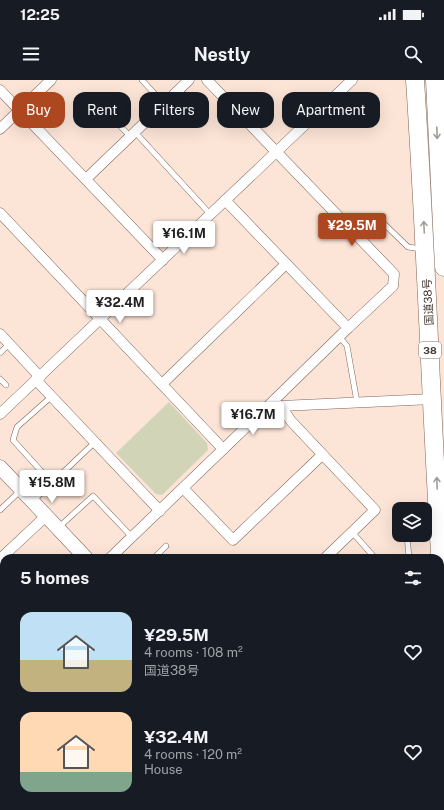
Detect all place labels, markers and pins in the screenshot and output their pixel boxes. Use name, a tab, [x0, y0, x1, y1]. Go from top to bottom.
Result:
pin: ¥29.5M	[319, 213, 385, 247]
pin: ¥16.1M	[151, 221, 217, 255]
pin: ¥32.4M	[87, 290, 153, 324]
pin: ¥16.7M	[220, 402, 286, 436]
pin: ¥15.8M	[19, 470, 85, 504]

